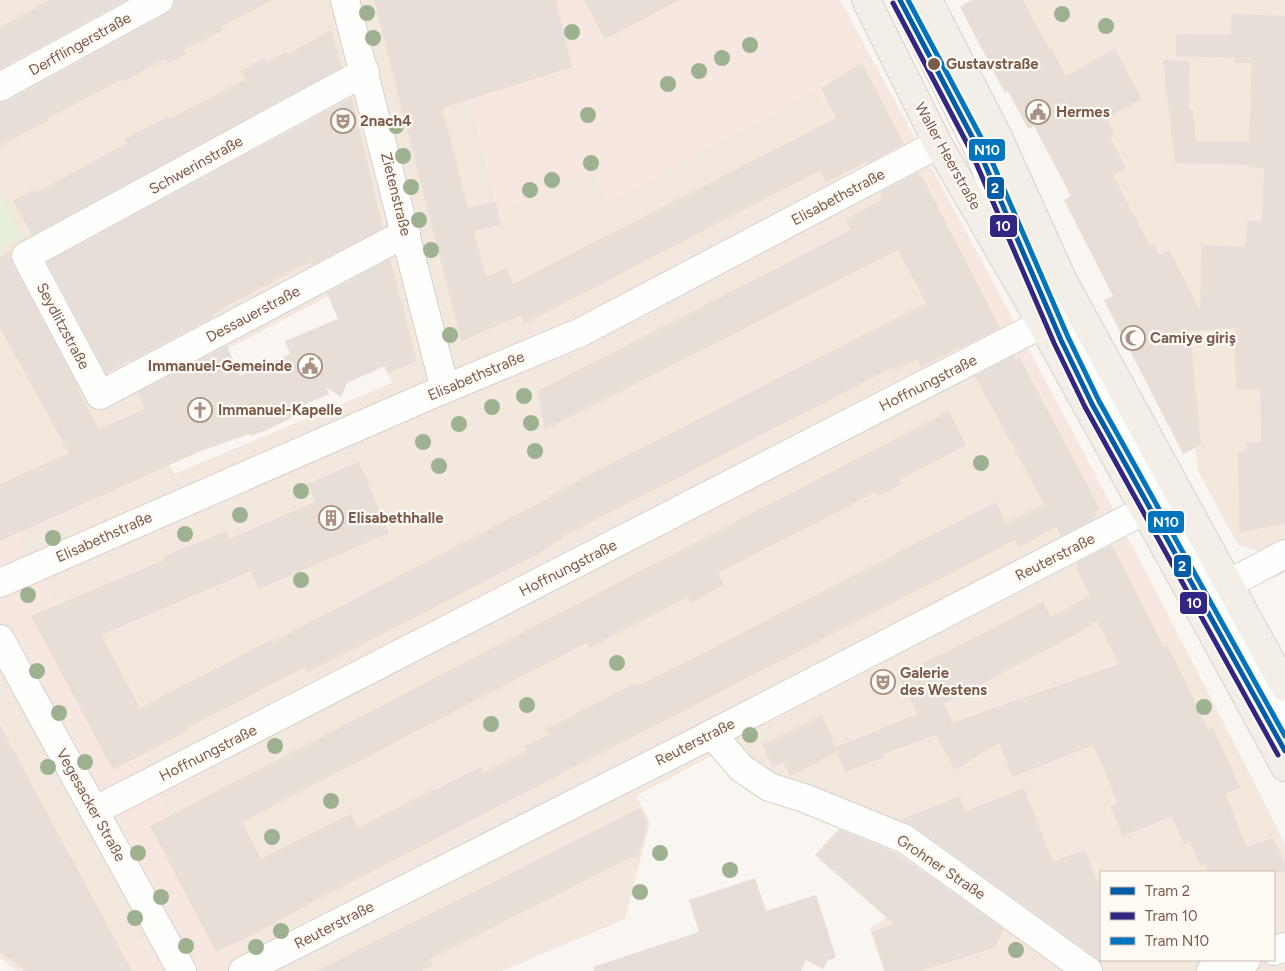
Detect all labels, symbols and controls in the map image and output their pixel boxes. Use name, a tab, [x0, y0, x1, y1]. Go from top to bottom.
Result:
street label: Derfflingerstraße	[26, 9, 134, 79]
place label: Gustavstraße	[946, 55, 1039, 73]
marker: Gustavstraße	[926, 56, 942, 72]
street label: Waller Heerstraße	[911, 99, 985, 213]
public building icon: Hermes	[1025, 99, 1051, 125]
place label: Hermes	[1056, 103, 1110, 121]
theatre icon: 2nach4	[330, 108, 356, 134]
place label: 2nach4	[360, 112, 412, 130]
street label: Schwerinstraße	[146, 132, 246, 198]
line badge: N10	[968, 138, 1006, 162]
text: N10	[974, 142, 1000, 159]
street label: Zietenstraße	[377, 150, 415, 238]
street label: Elisabethstraße	[788, 165, 888, 229]
line badge: 2	[986, 176, 1005, 200]
text: 2	[991, 180, 999, 197]
line badge: 10	[989, 214, 1018, 238]
text: 10	[996, 218, 1010, 235]
street label: Seydlitzstraße	[33, 280, 93, 372]
street label: Dessauerstraße	[203, 282, 303, 346]
mosque icon: Camiye giriş	[1120, 325, 1146, 351]
place label: Camiye giriş	[1150, 329, 1236, 347]
street label: Elisabethstraße	[425, 348, 527, 404]
street label: Hoffnungstraße	[876, 351, 980, 415]
public building icon: Immanuel-Gemeinde	[297, 353, 323, 379]
place label: Immanuel-Gemeinde	[148, 357, 293, 375]
church icon: Immanuel-Kapelle	[187, 397, 213, 423]
place label: Immanuel-Kapelle	[218, 401, 343, 419]
building icon: Elisabethhalle	[318, 505, 344, 531]
street label: Elisabethstraße	[53, 508, 155, 566]
place label: Elisabethhalle	[348, 509, 444, 527]
line badge: N10	[1147, 510, 1185, 534]
text: N10	[1153, 514, 1179, 531]
street label: Reuterstraße	[1012, 529, 1098, 585]
street label: Hoffnungstraße	[516, 536, 620, 600]
line badge: 2	[1173, 554, 1192, 578]
text: 2	[1178, 558, 1186, 575]
line badge: 10	[1179, 591, 1208, 615]
text: 10	[1187, 595, 1201, 612]
place label: Galerie des Westens	[900, 664, 987, 699]
theatre icon: Galerie des Westens	[870, 669, 896, 695]
street label: Reuterstraße	[652, 714, 738, 770]
street label: Hoffnungstraße	[156, 721, 260, 785]
street label: Vegesacker Straße	[53, 746, 129, 864]
street label: Grohner Straße	[893, 831, 989, 903]
legend	[1100, 871, 1275, 961]
text: Tram 2	[1145, 882, 1190, 900]
street label: Reuterstraße	[291, 897, 377, 953]
text: Tram 10	[1145, 907, 1198, 925]
text: Tram N10	[1145, 932, 1209, 950]

